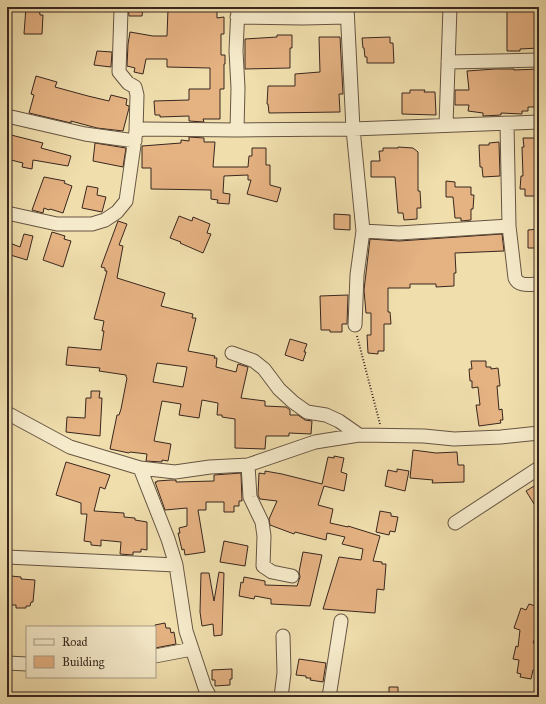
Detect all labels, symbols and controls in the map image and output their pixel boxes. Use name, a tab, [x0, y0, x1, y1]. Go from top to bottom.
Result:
legend	[26, 626, 156, 678]
text: Road	[62, 635, 88, 649]
text: Building	[62, 655, 105, 670]

